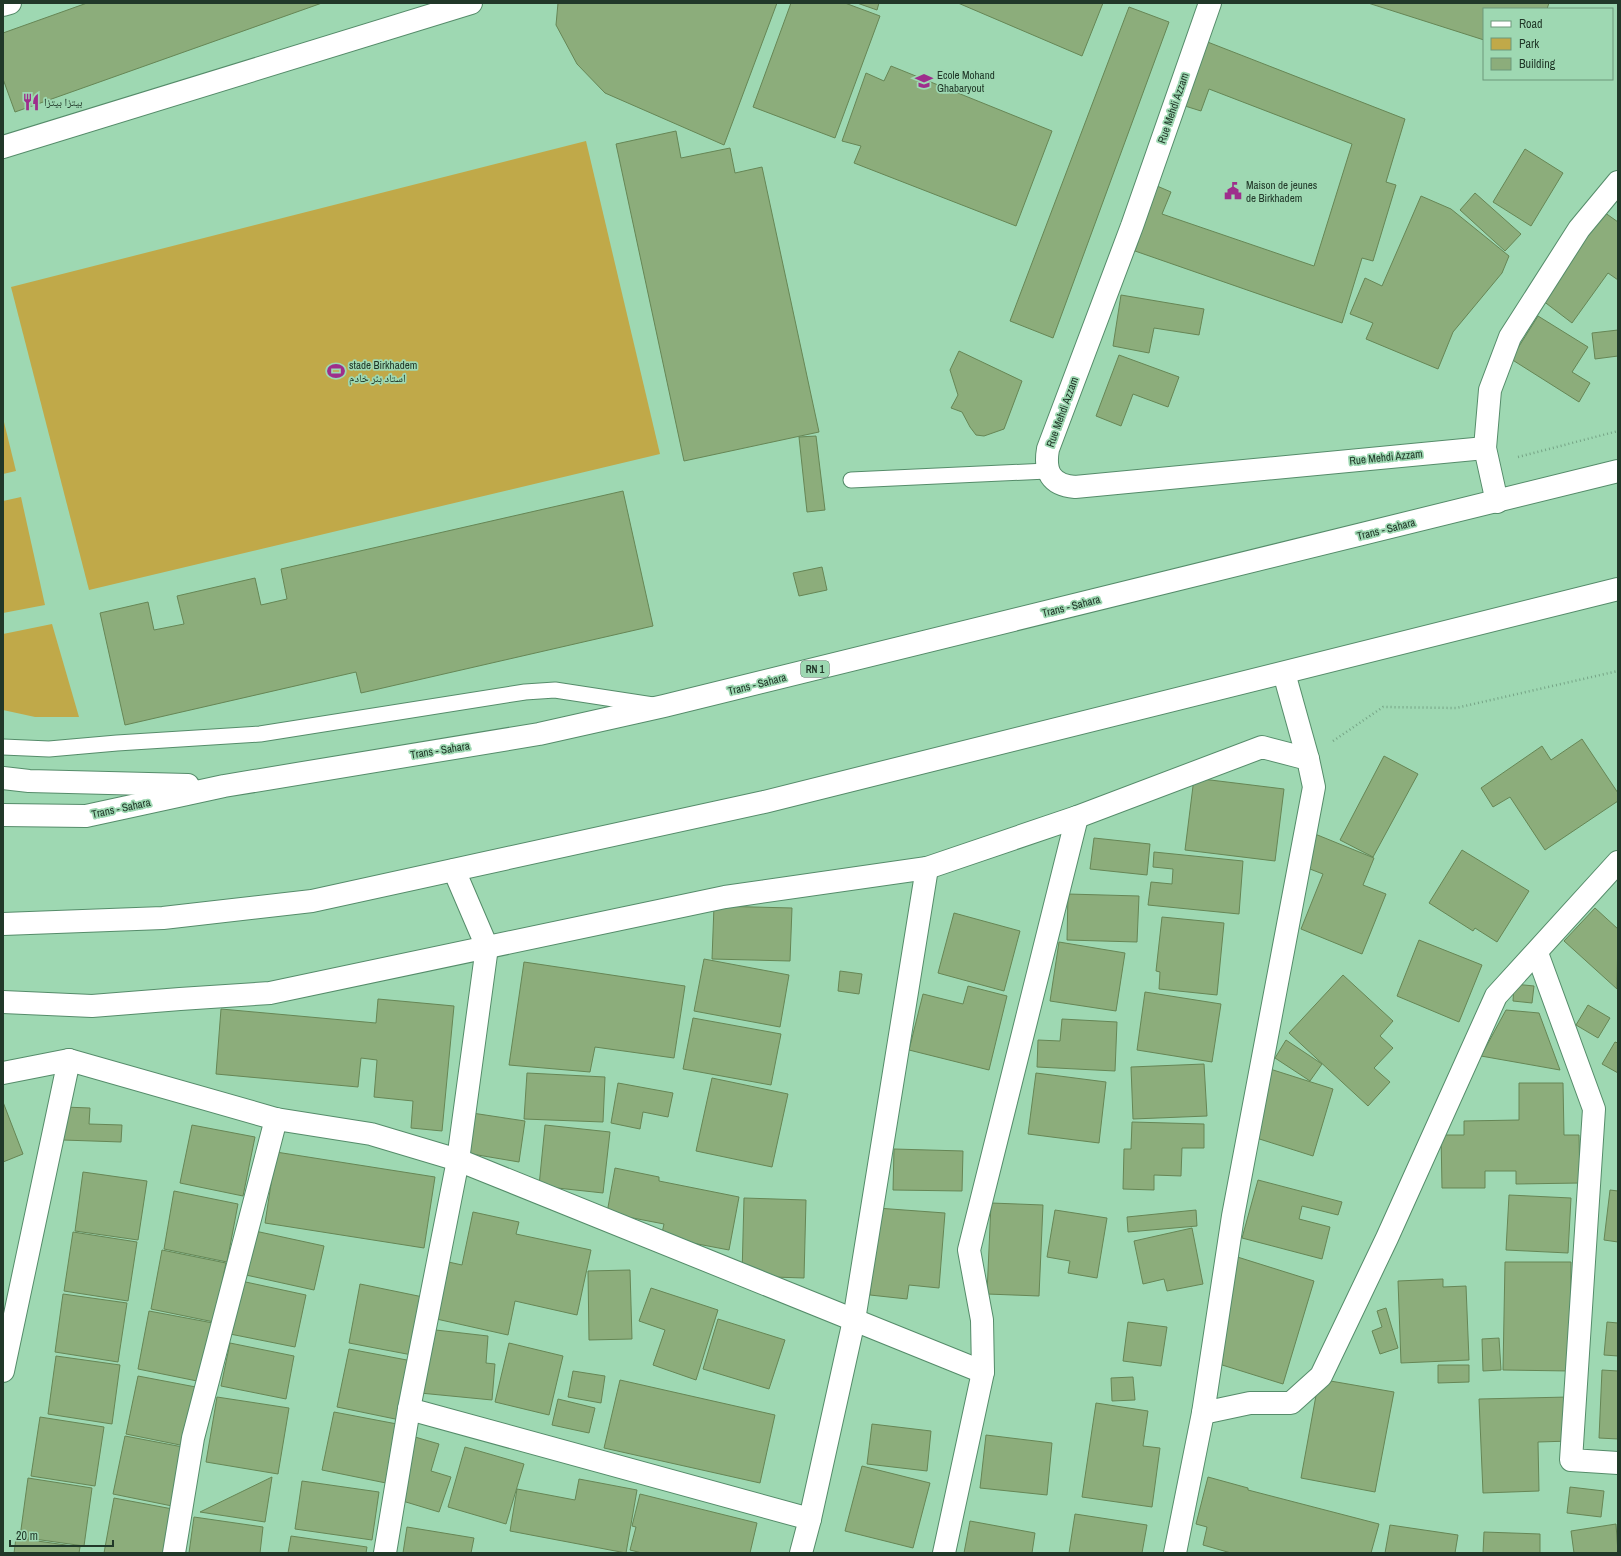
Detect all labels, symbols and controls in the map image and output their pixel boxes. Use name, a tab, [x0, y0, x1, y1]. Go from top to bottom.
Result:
legend	[1483, 8, 1613, 80]
text: Road	[1519, 16, 1543, 32]
text: Park	[1519, 36, 1539, 52]
text: Building	[1519, 56, 1556, 72]
place label: Ecole Mohand Ghabaryout	[937, 68, 995, 95]
school or university icon: Ecole Mohand Ghabaryout	[914, 71, 934, 91]
street label: Rue Mehdi Azzam	[1154, 71, 1192, 145]
restaurant icon: بيتزا بيتزا	[21, 92, 41, 112]
place label: بيتزا بيتزا	[44, 95, 83, 109]
place label: Maison de jeunes de Birkhadem	[1246, 178, 1318, 205]
public building icon: Maison de jeunes de Birkhadem	[1223, 181, 1243, 201]
place label: stade Birkhadem استاد بئر خادم	[349, 358, 417, 385]
sports icon: stade Birkhadem استاد بئر خادم	[326, 361, 346, 381]
street label: Rue Mehdi Azzam	[1043, 375, 1081, 449]
street label: Rue Mehdi Azzam	[1349, 446, 1423, 468]
street label: Trans - Sahara	[1355, 515, 1417, 543]
street label: Trans - Sahara	[1040, 592, 1102, 620]
road number: RN 1	[801, 661, 829, 677]
street label: Trans - Sahara	[726, 670, 788, 698]
street label: Trans - Sahara	[409, 738, 471, 762]
street label: Trans - Sahara	[90, 795, 152, 821]
scale bar	[10, 1522, 113, 1548]
text: 20 m	[16, 1528, 38, 1544]

